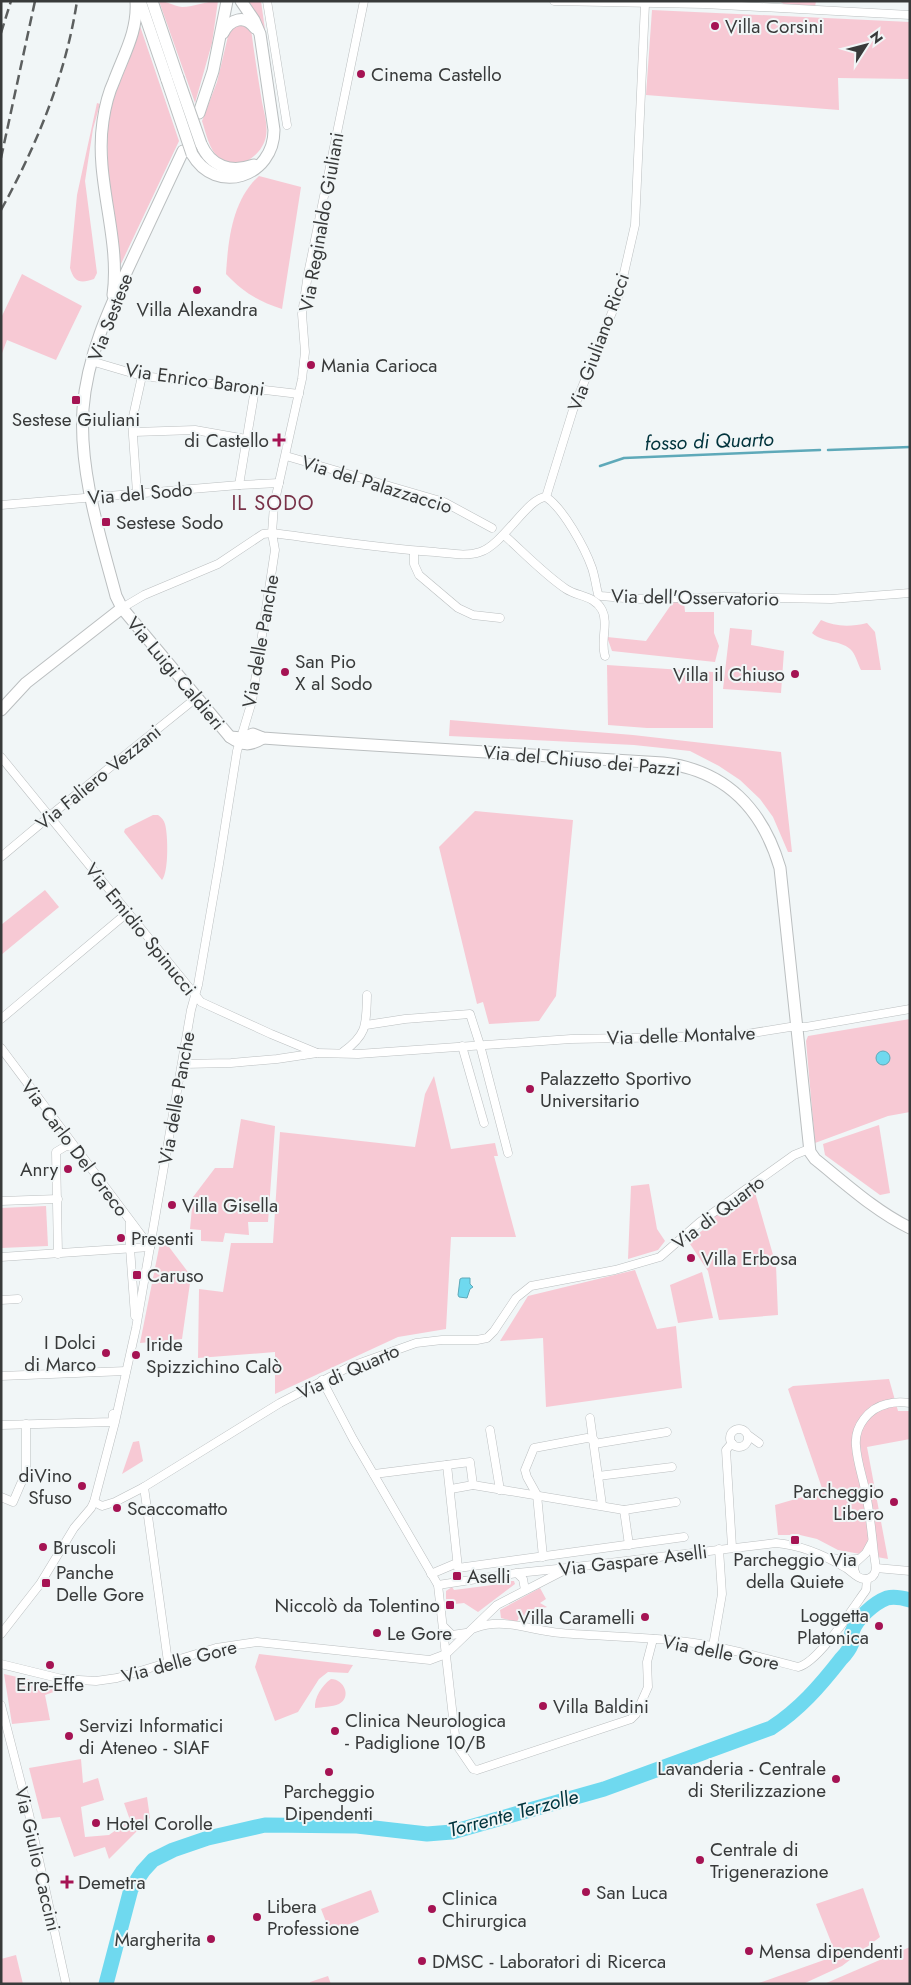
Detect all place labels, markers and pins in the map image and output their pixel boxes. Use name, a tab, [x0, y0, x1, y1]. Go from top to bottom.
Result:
place label: Villa Corsini	[725, 13, 823, 40]
marker: Villa Corsini	[709, 20, 721, 32]
place label: Cinema Castello	[371, 61, 502, 88]
marker: Cinema Castello	[355, 68, 367, 80]
marker: Villa Alexandra	[191, 284, 203, 296]
place label: Villa Alexandra	[136, 296, 258, 323]
place label: Mania Carioca	[321, 352, 438, 379]
marker: Mania Carioca	[305, 359, 317, 371]
marker: Sestese Giuliani	[70, 394, 82, 406]
place label: Sestese Giuliani	[12, 406, 140, 433]
place label: di Castello	[184, 427, 269, 454]
marker: di Castello	[273, 434, 285, 446]
place label: Sestese Sodo	[116, 509, 223, 536]
marker: Sestese Sodo	[100, 516, 112, 528]
place label: San Pio X al Sodo	[295, 648, 372, 697]
place label: Villa il Chiuso	[673, 661, 785, 688]
marker: San Pio X al Sodo	[279, 666, 291, 678]
marker: Villa il Chiuso	[789, 668, 801, 680]
place label: Palazzetto Sportivo Universitario	[540, 1065, 691, 1114]
marker: Palazzetto Sportivo Universitario	[524, 1083, 536, 1095]
place label: Anry	[20, 1156, 59, 1183]
marker: Anry	[62, 1163, 74, 1175]
place label: Villa Gisella	[182, 1192, 278, 1219]
marker: Villa Gisella	[166, 1199, 178, 1211]
place label: Presenti	[131, 1225, 194, 1252]
marker: Presenti	[115, 1232, 127, 1244]
place label: Villa Erbosa	[701, 1245, 797, 1272]
marker: Villa Erbosa	[685, 1252, 697, 1264]
place label: Caruso	[147, 1262, 204, 1289]
marker: Caruso	[131, 1269, 143, 1281]
place label: I Dolci di Marco	[24, 1329, 96, 1378]
place label: Iride Spizzichino Calò	[146, 1331, 282, 1380]
marker: I Dolci di Marco	[100, 1347, 112, 1359]
marker: Iride Spizzichino Calò	[130, 1349, 142, 1361]
place label: diVino Sfuso	[18, 1462, 72, 1511]
place label: Parcheggio Libero	[793, 1478, 884, 1527]
marker: diVino Sfuso	[76, 1480, 88, 1492]
place label: Scaccomatto	[127, 1495, 228, 1522]
marker: Parcheggio Libero	[888, 1496, 900, 1508]
marker: Scaccomatto	[111, 1502, 123, 1514]
place label: Bruscoli	[53, 1534, 117, 1561]
marker: Parcheggio Via della Quiete	[789, 1534, 801, 1546]
marker: Bruscoli	[37, 1541, 49, 1553]
place label: Parcheggio Via della Quiete	[733, 1546, 857, 1595]
place label: Panche Delle Gore	[56, 1559, 144, 1608]
place label: Aselli	[467, 1563, 511, 1590]
marker: Aselli	[451, 1570, 463, 1582]
marker: Panche Delle Gore	[40, 1577, 52, 1589]
place label: Niccolò da Tolentino	[274, 1592, 440, 1619]
marker: Niccolò da Tolentino	[444, 1599, 456, 1611]
place label: Loggetta Platonica	[797, 1602, 869, 1651]
place label: Villa Caramelli	[518, 1604, 635, 1631]
marker: Villa Caramelli	[639, 1611, 651, 1623]
place label: Le Gore	[387, 1620, 452, 1647]
marker: Loggetta Platonica	[873, 1620, 885, 1632]
marker: Le Gore	[371, 1627, 383, 1639]
marker: Erre-Effe	[44, 1659, 56, 1671]
place label: Erre-Effe	[16, 1671, 84, 1698]
place label: Villa Baldini	[553, 1693, 649, 1720]
marker: Villa Baldini	[537, 1700, 549, 1712]
place label: Clinica Neurologica - Padiglione 10/B	[345, 1707, 506, 1756]
place label: Servizi Informatici di Ateneo - SIAF	[79, 1712, 223, 1761]
marker: Clinica Neurologica - Padiglione 10/B	[329, 1725, 341, 1737]
marker: Servizi Informatici di Ateneo - SIAF	[63, 1730, 75, 1742]
place label: Lavanderia - Centrale di Sterilizzazione	[657, 1755, 826, 1804]
marker: Parcheggio Dipendenti	[323, 1766, 335, 1778]
marker: Lavanderia - Centrale di Sterilizzazione	[830, 1773, 842, 1785]
place label: Parcheggio Dipendenti	[283, 1778, 375, 1827]
place label: Hotel Corolle	[106, 1810, 213, 1837]
marker: Hotel Corolle	[90, 1817, 102, 1829]
place label: Centrale di Trigenerazione	[710, 1836, 829, 1885]
marker: Centrale di Trigenerazione	[694, 1854, 706, 1866]
place label: Demetra	[78, 1869, 146, 1896]
marker: Demetra	[60, 1875, 74, 1889]
place label: San Luca	[596, 1879, 668, 1906]
place label: Clinica Chirurgica	[442, 1885, 527, 1934]
marker: San Luca	[580, 1886, 592, 1898]
place label: Libera Professione	[267, 1893, 359, 1942]
marker: Clinica Chirurgica	[426, 1903, 438, 1915]
marker: Libera Professione	[251, 1911, 263, 1923]
place label: Margherita	[114, 1926, 201, 1953]
marker: Margherita	[205, 1933, 217, 1945]
place label: Mensa dipendenti	[759, 1938, 903, 1965]
marker: Mensa dipendenti	[743, 1945, 755, 1957]
place label: DMSC - Laboratori di Ricerca	[432, 1948, 666, 1975]
marker: DMSC - Laboratori di Ricerca	[416, 1955, 428, 1967]

